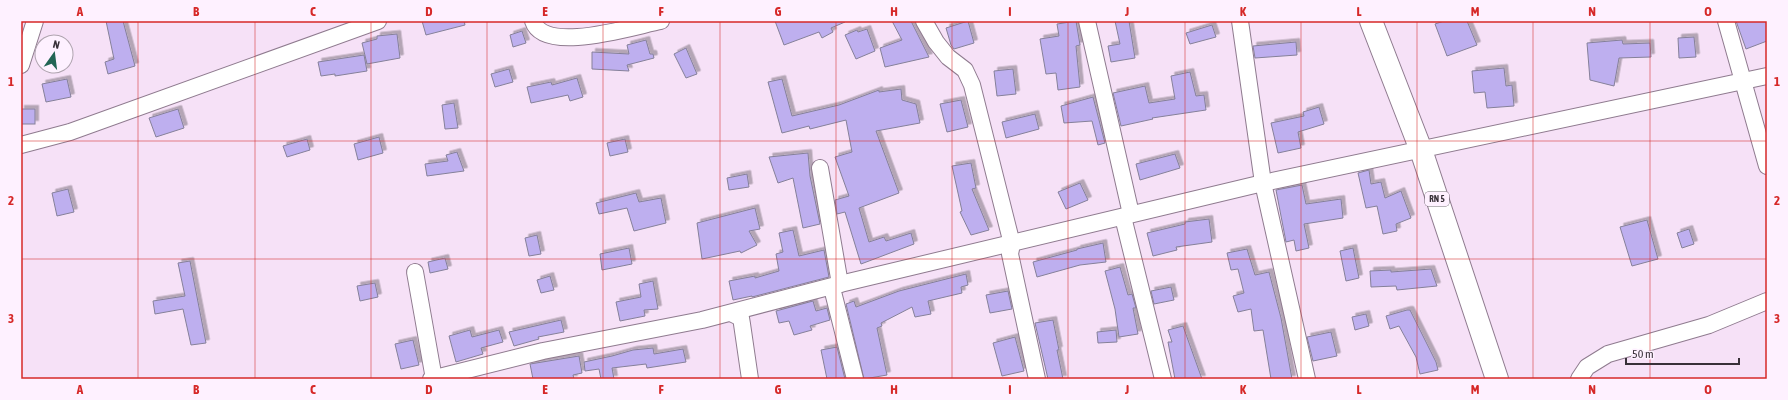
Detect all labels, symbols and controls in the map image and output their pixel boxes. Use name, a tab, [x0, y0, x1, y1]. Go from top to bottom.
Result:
text: A	[76, 4, 84, 19]
text: B	[193, 4, 200, 19]
text: C	[310, 4, 316, 19]
text: D	[425, 4, 433, 19]
text: E	[542, 4, 548, 19]
text: F	[658, 4, 664, 19]
text: G	[775, 4, 782, 19]
text: H	[890, 4, 898, 19]
text: I	[1008, 4, 1012, 19]
text: J	[1124, 4, 1129, 19]
text: K	[1240, 4, 1247, 19]
text: L	[1356, 4, 1362, 19]
text: M	[1471, 4, 1480, 19]
text: N	[1588, 4, 1596, 19]
text: O	[1704, 4, 1712, 19]
north arrow	[34, 34, 74, 74]
text: N	[52, 38, 61, 51]
text: 1	[8, 74, 14, 89]
text: 1	[1774, 74, 1780, 89]
road number: RN 5	[1425, 192, 1449, 206]
text: 2	[8, 193, 14, 208]
text: 2	[1774, 193, 1780, 208]
text: 3	[8, 311, 14, 326]
text: 3	[1774, 311, 1780, 326]
scale bar	[1626, 340, 1739, 366]
text: 50 m	[1632, 347, 1654, 361]
text: A	[76, 382, 84, 397]
text: B	[193, 382, 200, 397]
text: C	[310, 382, 316, 397]
text: D	[425, 382, 433, 397]
text: E	[542, 382, 548, 397]
text: F	[658, 382, 664, 397]
text: G	[775, 382, 782, 397]
text: H	[890, 382, 898, 397]
text: I	[1008, 382, 1012, 397]
text: J	[1124, 382, 1129, 397]
text: K	[1240, 382, 1247, 397]
text: L	[1356, 382, 1362, 397]
text: M	[1471, 382, 1480, 397]
text: N	[1588, 382, 1596, 397]
text: O	[1704, 382, 1712, 397]

